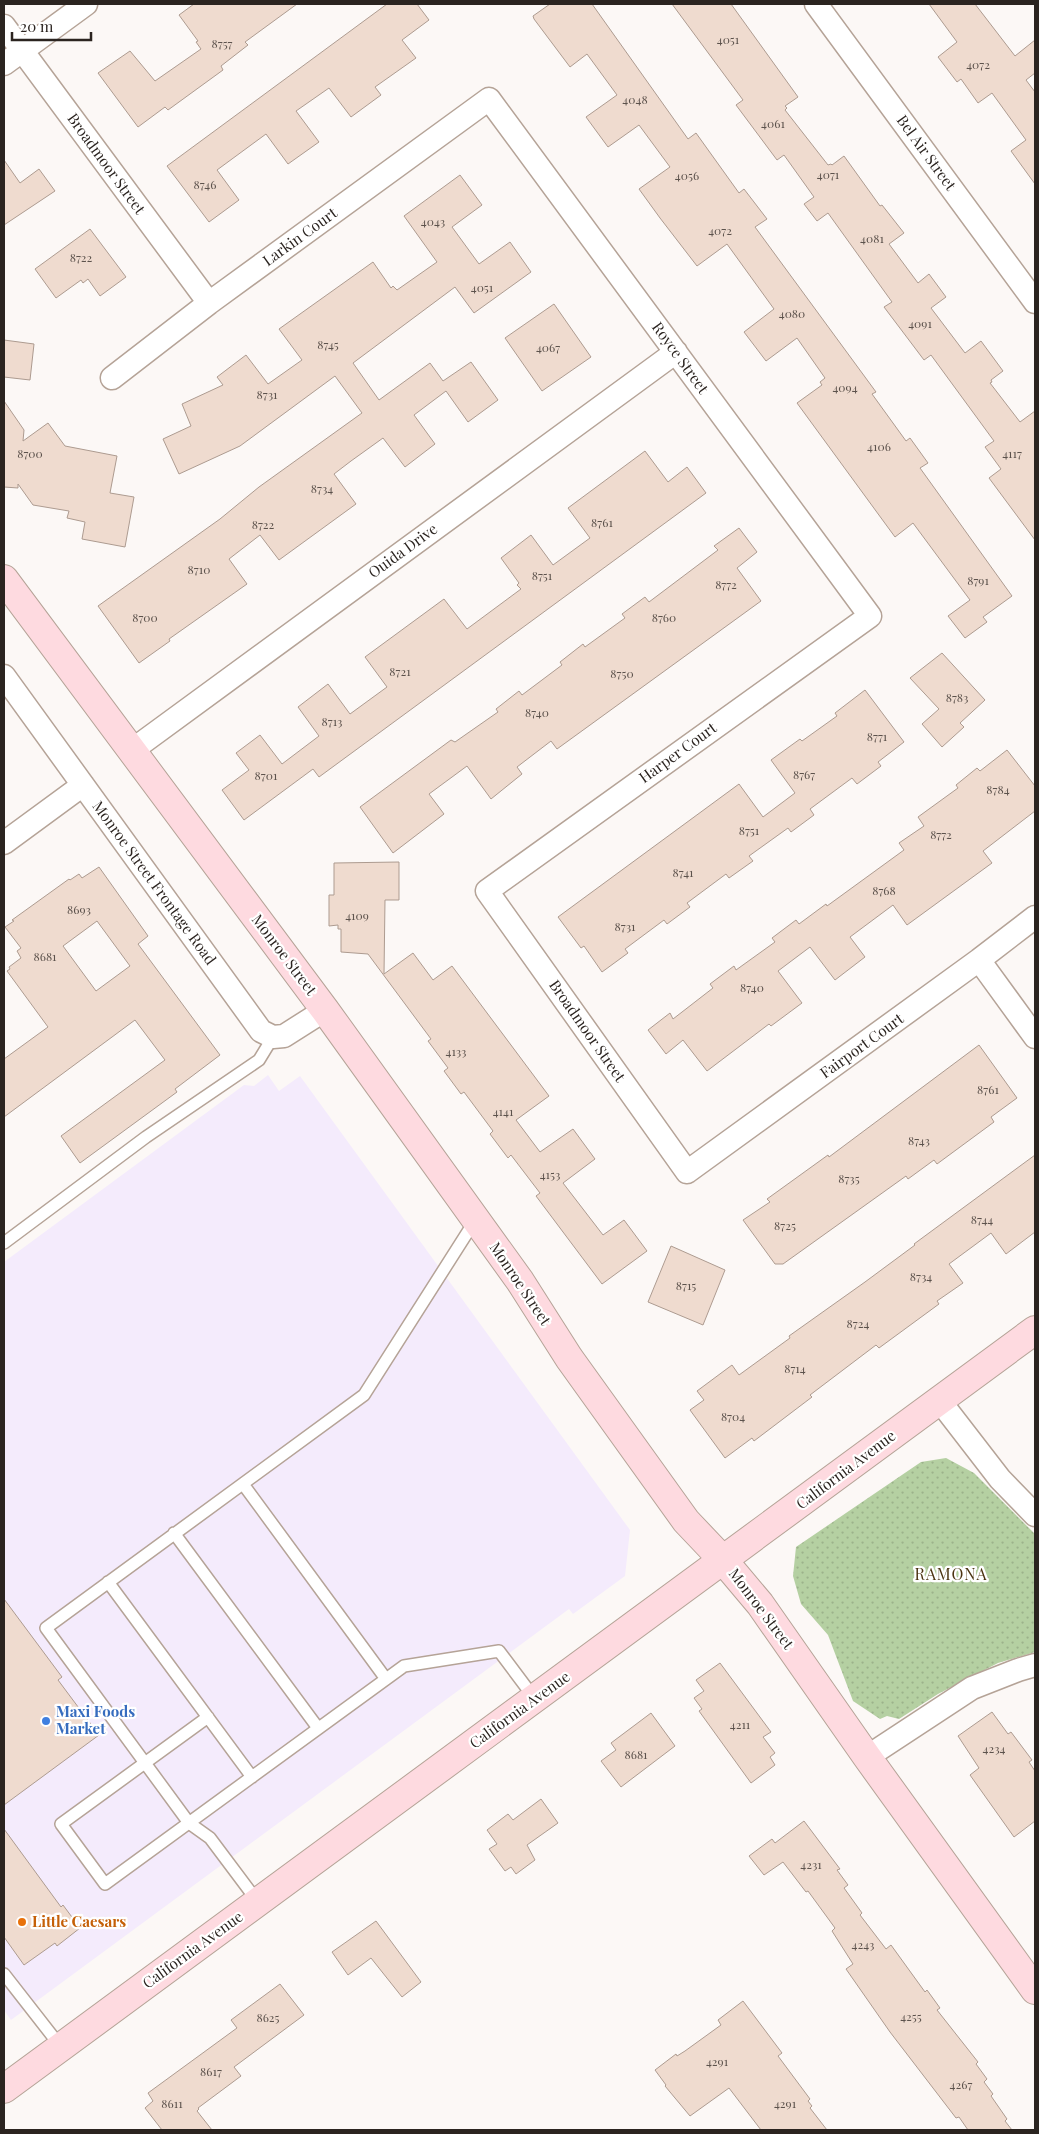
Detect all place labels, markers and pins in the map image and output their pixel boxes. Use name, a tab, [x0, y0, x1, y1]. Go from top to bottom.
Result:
place label: Maxi Foods Market	[56, 1701, 135, 1738]
marker: Maxi Foods Market	[40, 1715, 52, 1727]
place label: Little Caesars	[32, 1911, 126, 1931]
marker: Little Caesars	[16, 1916, 28, 1928]

